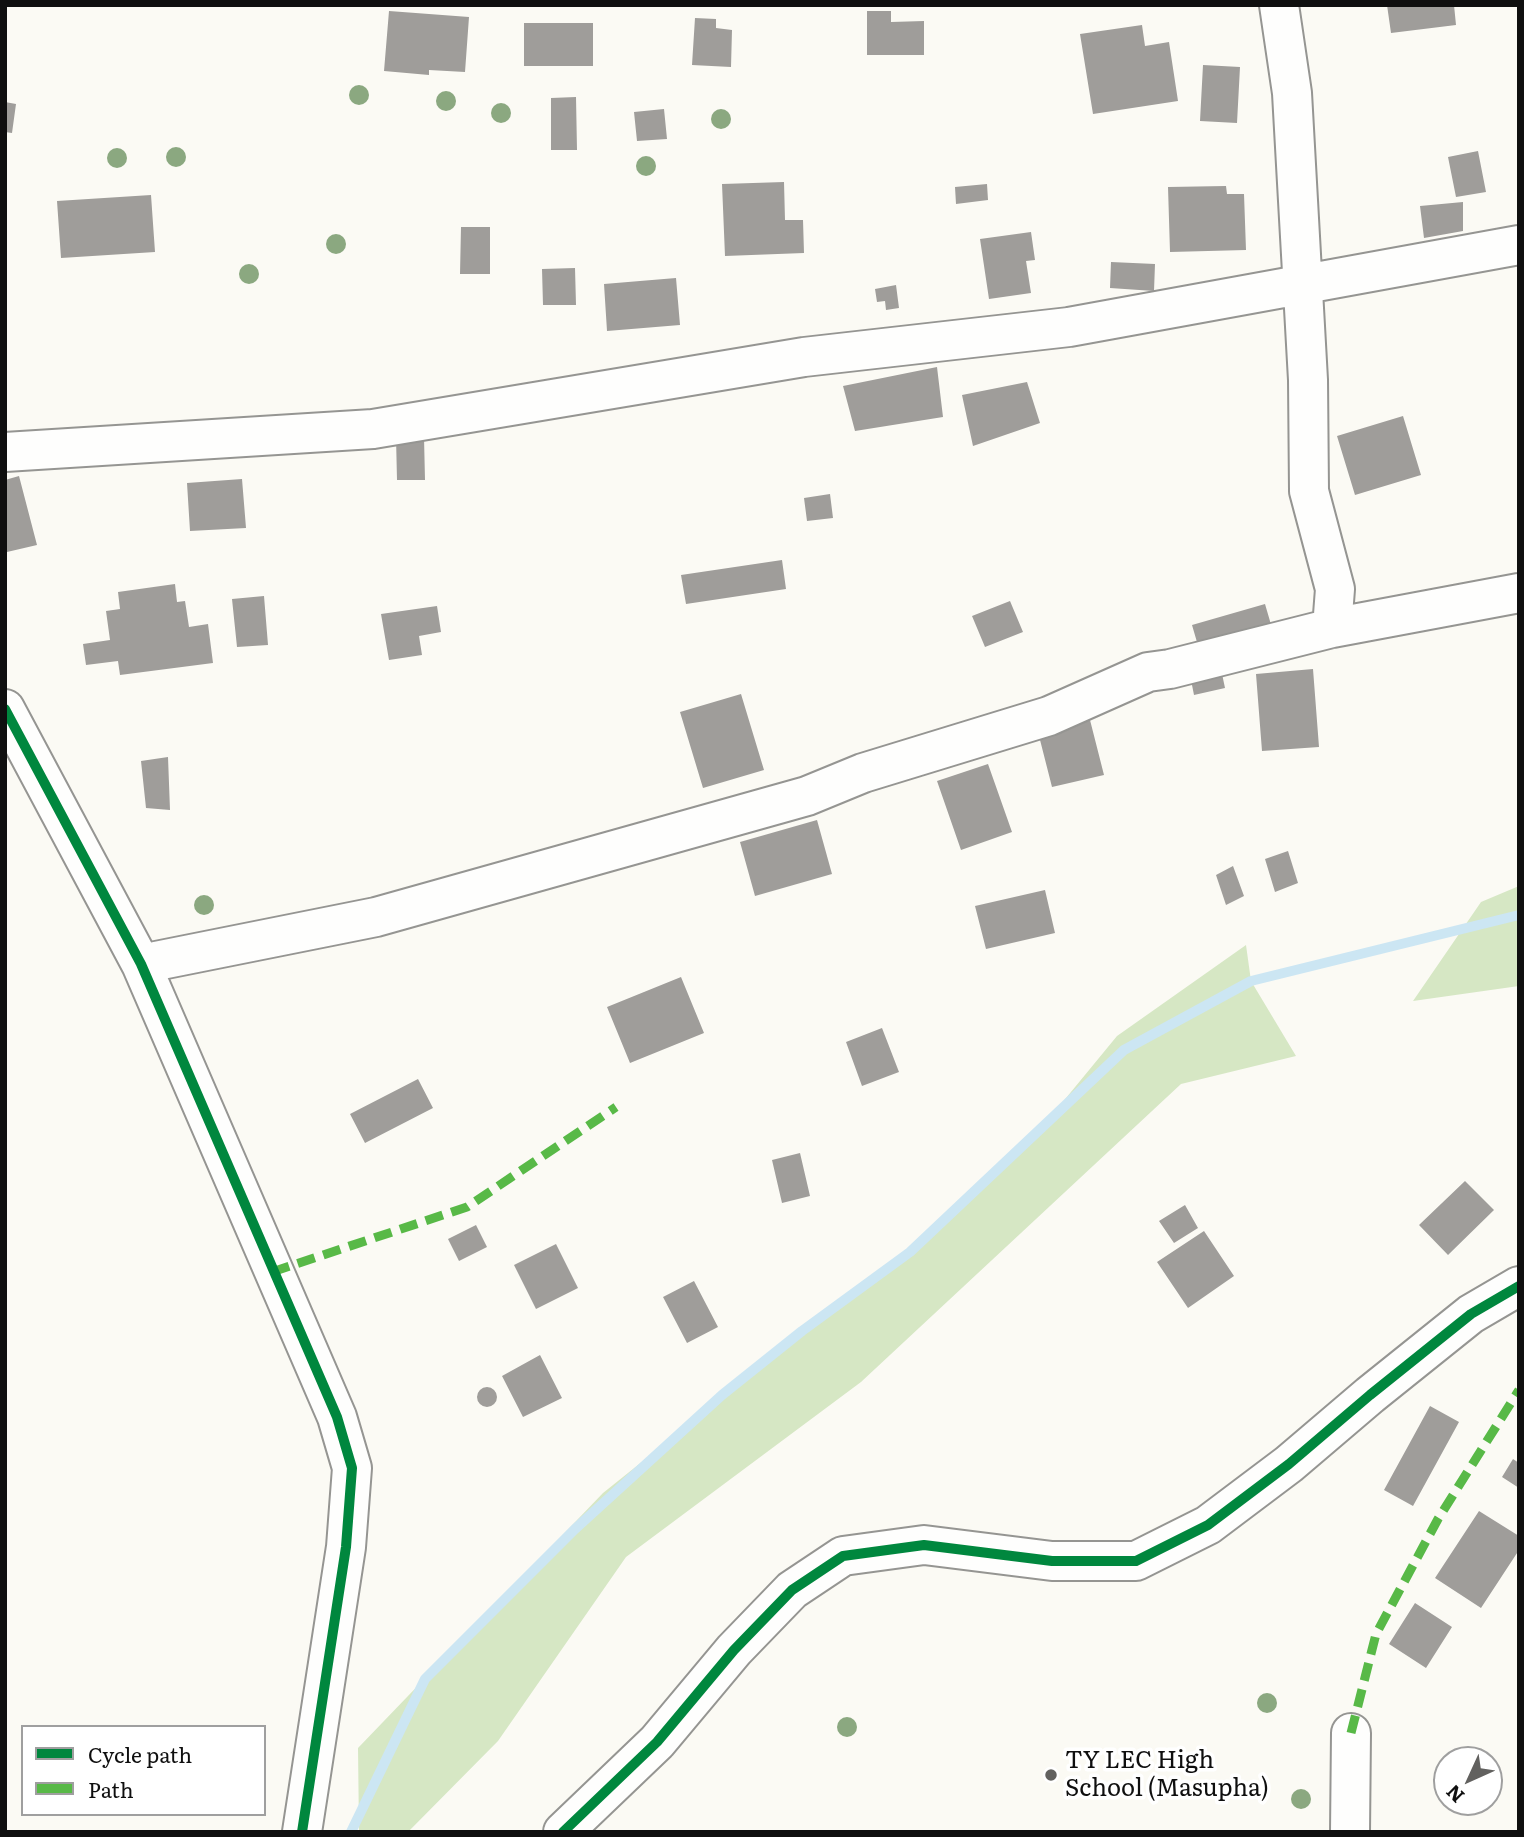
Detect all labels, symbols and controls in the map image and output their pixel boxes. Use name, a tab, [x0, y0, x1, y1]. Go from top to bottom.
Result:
legend	[21, 1725, 266, 1816]
text: Cycle path	[88, 1738, 192, 1769]
north arrow	[1433, 1746, 1503, 1816]
place label: TY LEC High School (Masupha)	[1065, 1747, 1269, 1803]
marker: TY LEC High School (Masupha)	[1043, 1767, 1059, 1783]
text: Path	[88, 1773, 134, 1804]
text: N	[1439, 1779, 1470, 1810]

